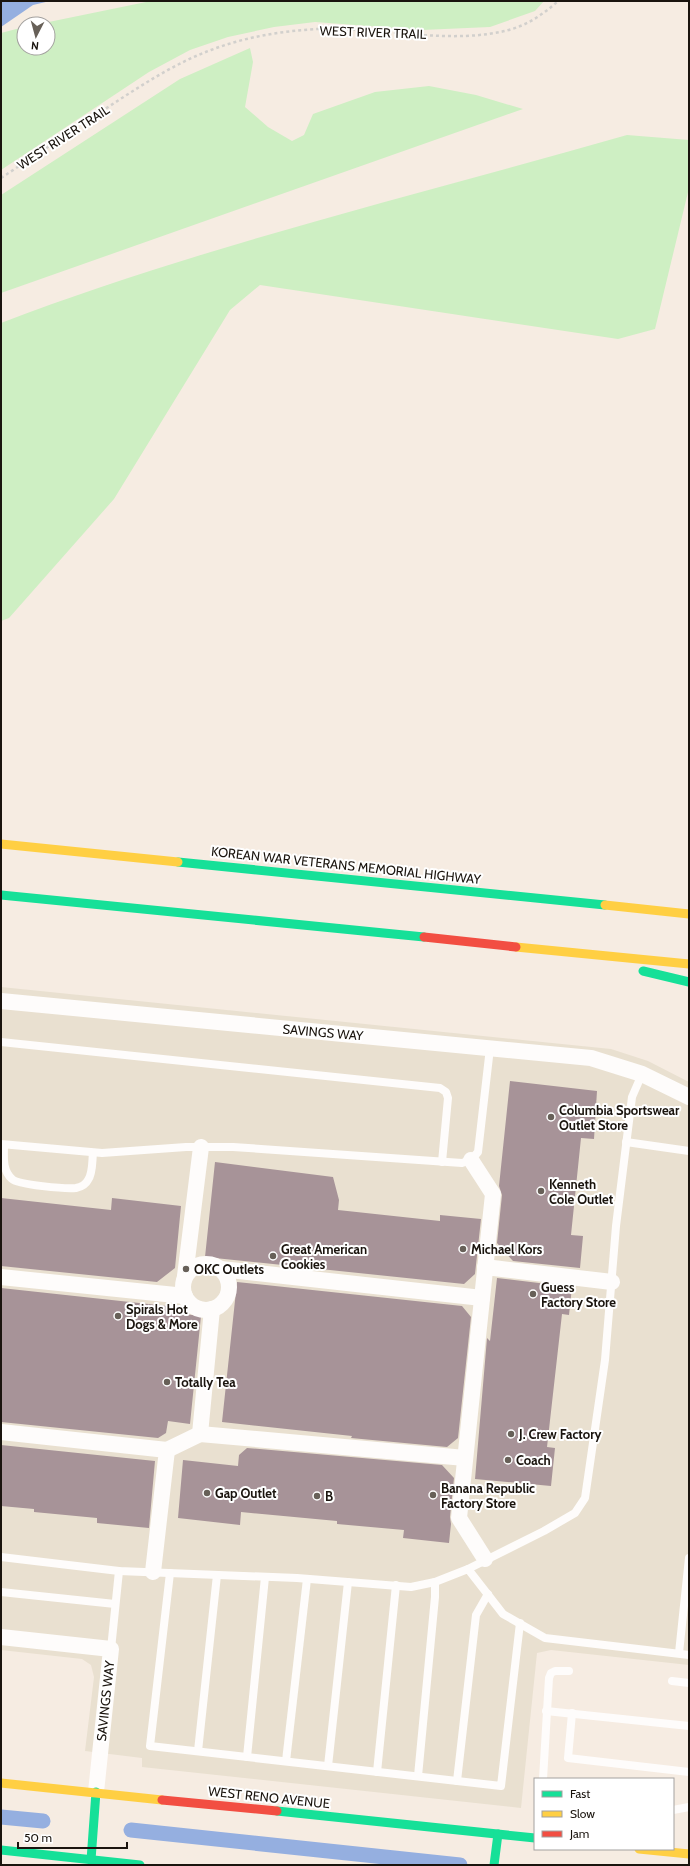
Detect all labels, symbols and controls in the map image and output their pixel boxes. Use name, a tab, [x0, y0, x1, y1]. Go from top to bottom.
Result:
north arrow	[16, 16, 56, 56]
street label: WEST RIVER TRAIL	[319, 22, 427, 42]
text: N	[30, 39, 40, 53]
street label: WEST RIVER TRAIL	[14, 101, 112, 173]
street label: KOREAN WAR VETERANS MEMORIAL HIGHWAY	[210, 843, 482, 887]
street label: SAVINGS WAY	[282, 1021, 365, 1044]
place label: Columbia Sportswear Outlet Store	[559, 1102, 680, 1133]
marker: Columbia Sportswear Outlet Store	[546, 1112, 556, 1122]
place label: Kenneth Cole Outlet	[549, 1176, 614, 1207]
marker: Kenneth Cole Outlet	[536, 1186, 546, 1196]
place label: Great American Cookies	[281, 1241, 367, 1272]
place label: Michael Kors	[471, 1241, 543, 1257]
marker: Michael Kors	[458, 1244, 468, 1254]
marker: Great American Cookies	[268, 1251, 278, 1261]
place label: OKC Outlets	[194, 1261, 265, 1277]
marker: OKC Outlets	[181, 1264, 191, 1274]
place label: Guess Factory Store	[541, 1279, 616, 1310]
marker: Guess Factory Store	[528, 1289, 538, 1299]
place label: Spirals Hot Dogs & More	[126, 1301, 198, 1332]
marker: Spirals Hot Dogs & More	[113, 1311, 123, 1321]
place label: Totally Tea	[175, 1374, 236, 1390]
marker: Totally Tea	[162, 1377, 172, 1387]
place label: J. Crew Factory	[518, 1426, 602, 1442]
marker: J. Crew Factory	[506, 1429, 516, 1439]
place label: Coach	[516, 1452, 551, 1468]
marker: Coach	[503, 1455, 513, 1465]
place label: Banana Republic Factory Store	[441, 1480, 535, 1511]
place label: Gap Outlet	[215, 1485, 277, 1501]
marker: Gap Outlet	[202, 1488, 212, 1498]
place label: B	[325, 1488, 333, 1504]
marker: Banana Republic Factory Store	[428, 1490, 438, 1500]
marker: B	[312, 1491, 322, 1501]
street label: SAVINGS WAY	[93, 1659, 117, 1742]
legend	[534, 1778, 674, 1850]
street label: WEST RENO AVENUE	[207, 1783, 331, 1811]
text: Fast	[570, 1786, 590, 1801]
text: Slow	[570, 1806, 595, 1821]
scale bar	[18, 1824, 127, 1850]
text: Jam	[569, 1826, 589, 1841]
text: 50 m	[24, 1830, 52, 1845]

